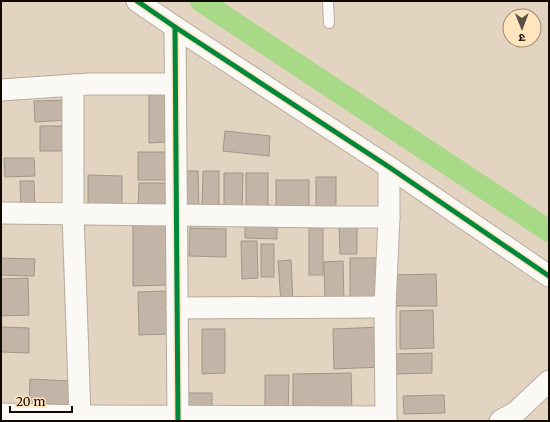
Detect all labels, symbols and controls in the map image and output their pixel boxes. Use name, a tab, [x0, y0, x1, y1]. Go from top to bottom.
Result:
north arrow	[502, 8, 542, 48]
text: उ	[518, 31, 526, 45]
scale bar	[10, 388, 72, 414]
text: 20 m	[16, 394, 45, 409]

